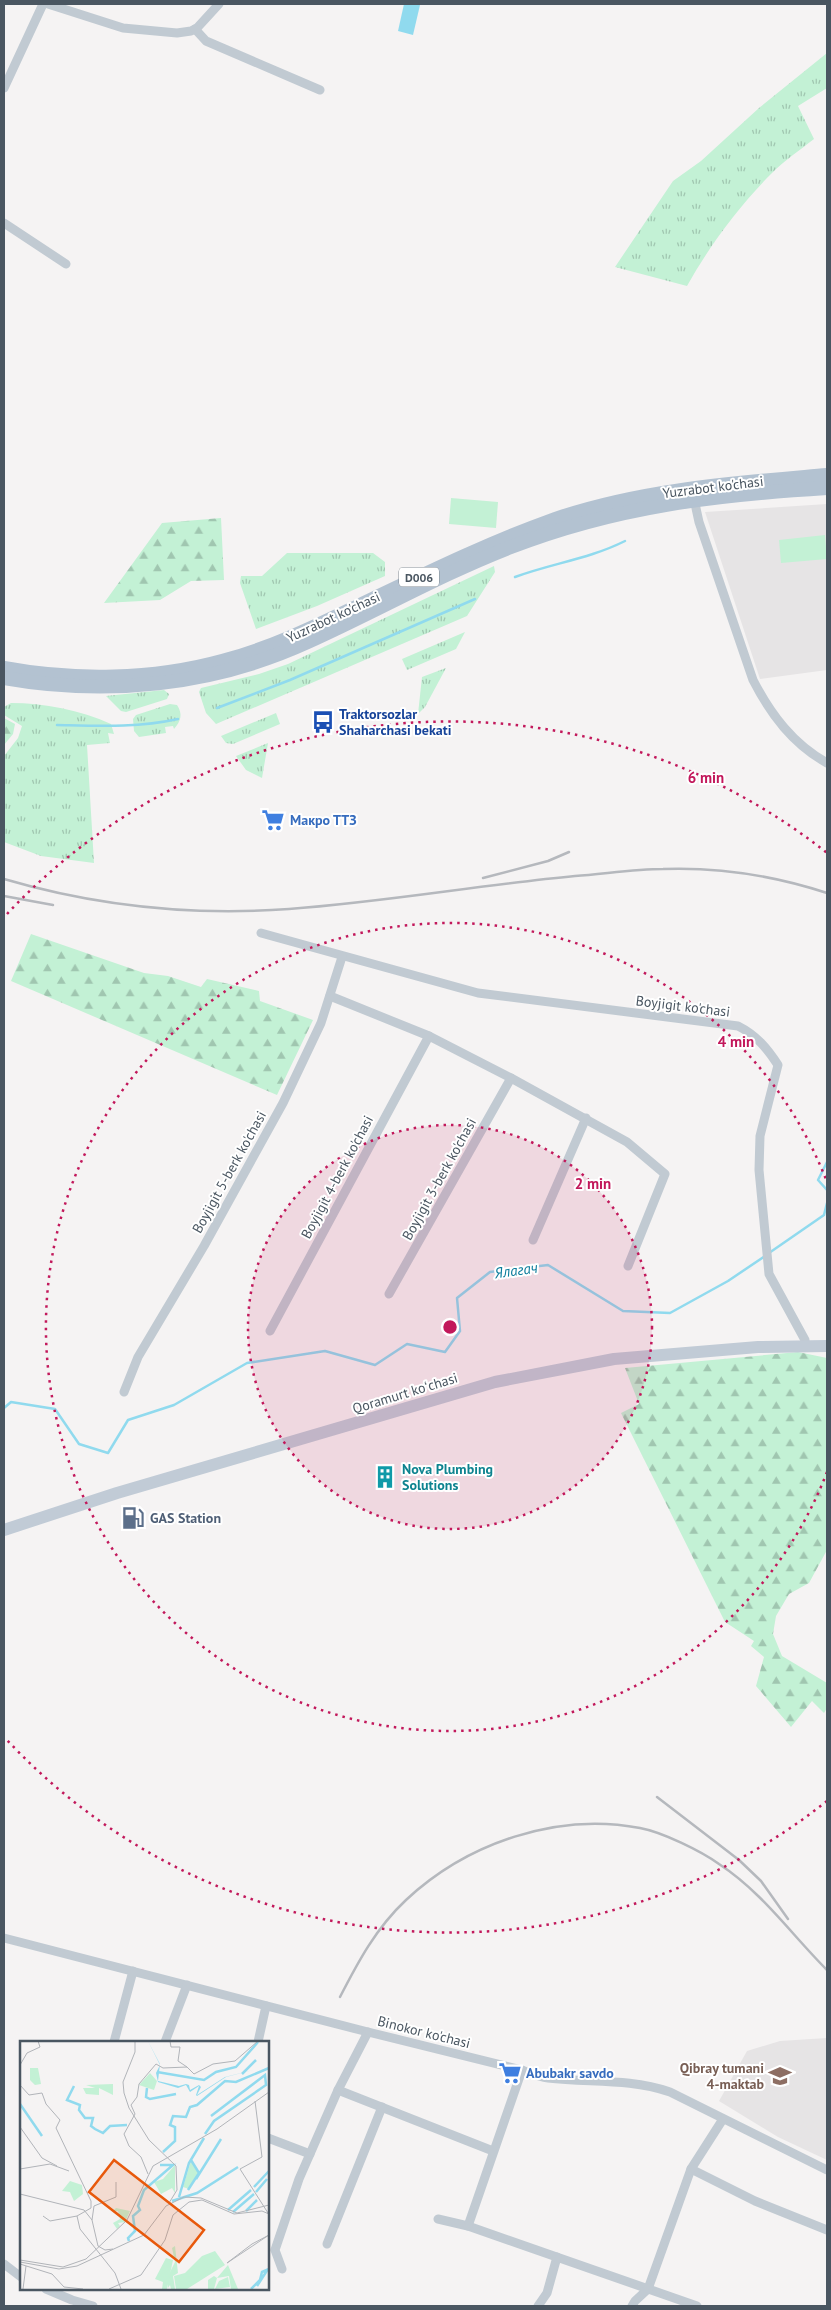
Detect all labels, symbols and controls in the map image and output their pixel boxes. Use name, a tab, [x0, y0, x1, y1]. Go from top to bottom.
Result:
street label: Yuzrabot ko'chasi	[662, 472, 764, 502]
road number: D006	[399, 568, 439, 586]
street label: Yuzrabot ko'chasi	[283, 587, 383, 647]
place label: Traktorsozlar Shaharchasi bekati	[339, 705, 452, 739]
bus stop icon: Traktorsozlar Shaharchasi bekati	[310, 709, 336, 735]
text: 6 min	[688, 768, 724, 787]
supermarket icon: Макро ТТЗ	[260, 807, 286, 833]
place label: Макро ТТЗ	[290, 811, 357, 829]
street label: Boyjigit ko'chasi	[635, 991, 731, 1021]
text: 4 min	[718, 1032, 754, 1051]
street label: Boyjigit 5-berk ko'chasi	[188, 1108, 270, 1236]
street label: Boyjigit 4-berk ko'chasi	[297, 1112, 377, 1242]
street label: Boyjigit 3-berk ko'chasi	[398, 1115, 480, 1243]
text: 2 min	[575, 1174, 611, 1193]
water label: Ялагач	[492, 1258, 539, 1283]
centre of rings	[441, 1318, 459, 1336]
street label: Qoramurt koʻchasi	[350, 1368, 460, 1418]
place label: Nova Plumbing Solutions	[402, 1460, 493, 1494]
building icon: Nova Plumbing Solutions	[372, 1464, 398, 1490]
fuel station icon: GAS Station	[120, 1505, 146, 1531]
place label: GAS Station	[150, 1509, 221, 1527]
street label: Binokor ko'chasi	[376, 2012, 472, 2052]
inset map	[20, 2041, 269, 2290]
place label: Qibray tumani 4-maktab	[680, 2059, 764, 2093]
supermarket icon: Abubakr savdo	[497, 2060, 523, 2086]
school or university icon: Qibray tumani 4-maktab	[767, 2063, 793, 2089]
place label: Abubakr savdo	[526, 2064, 614, 2082]

